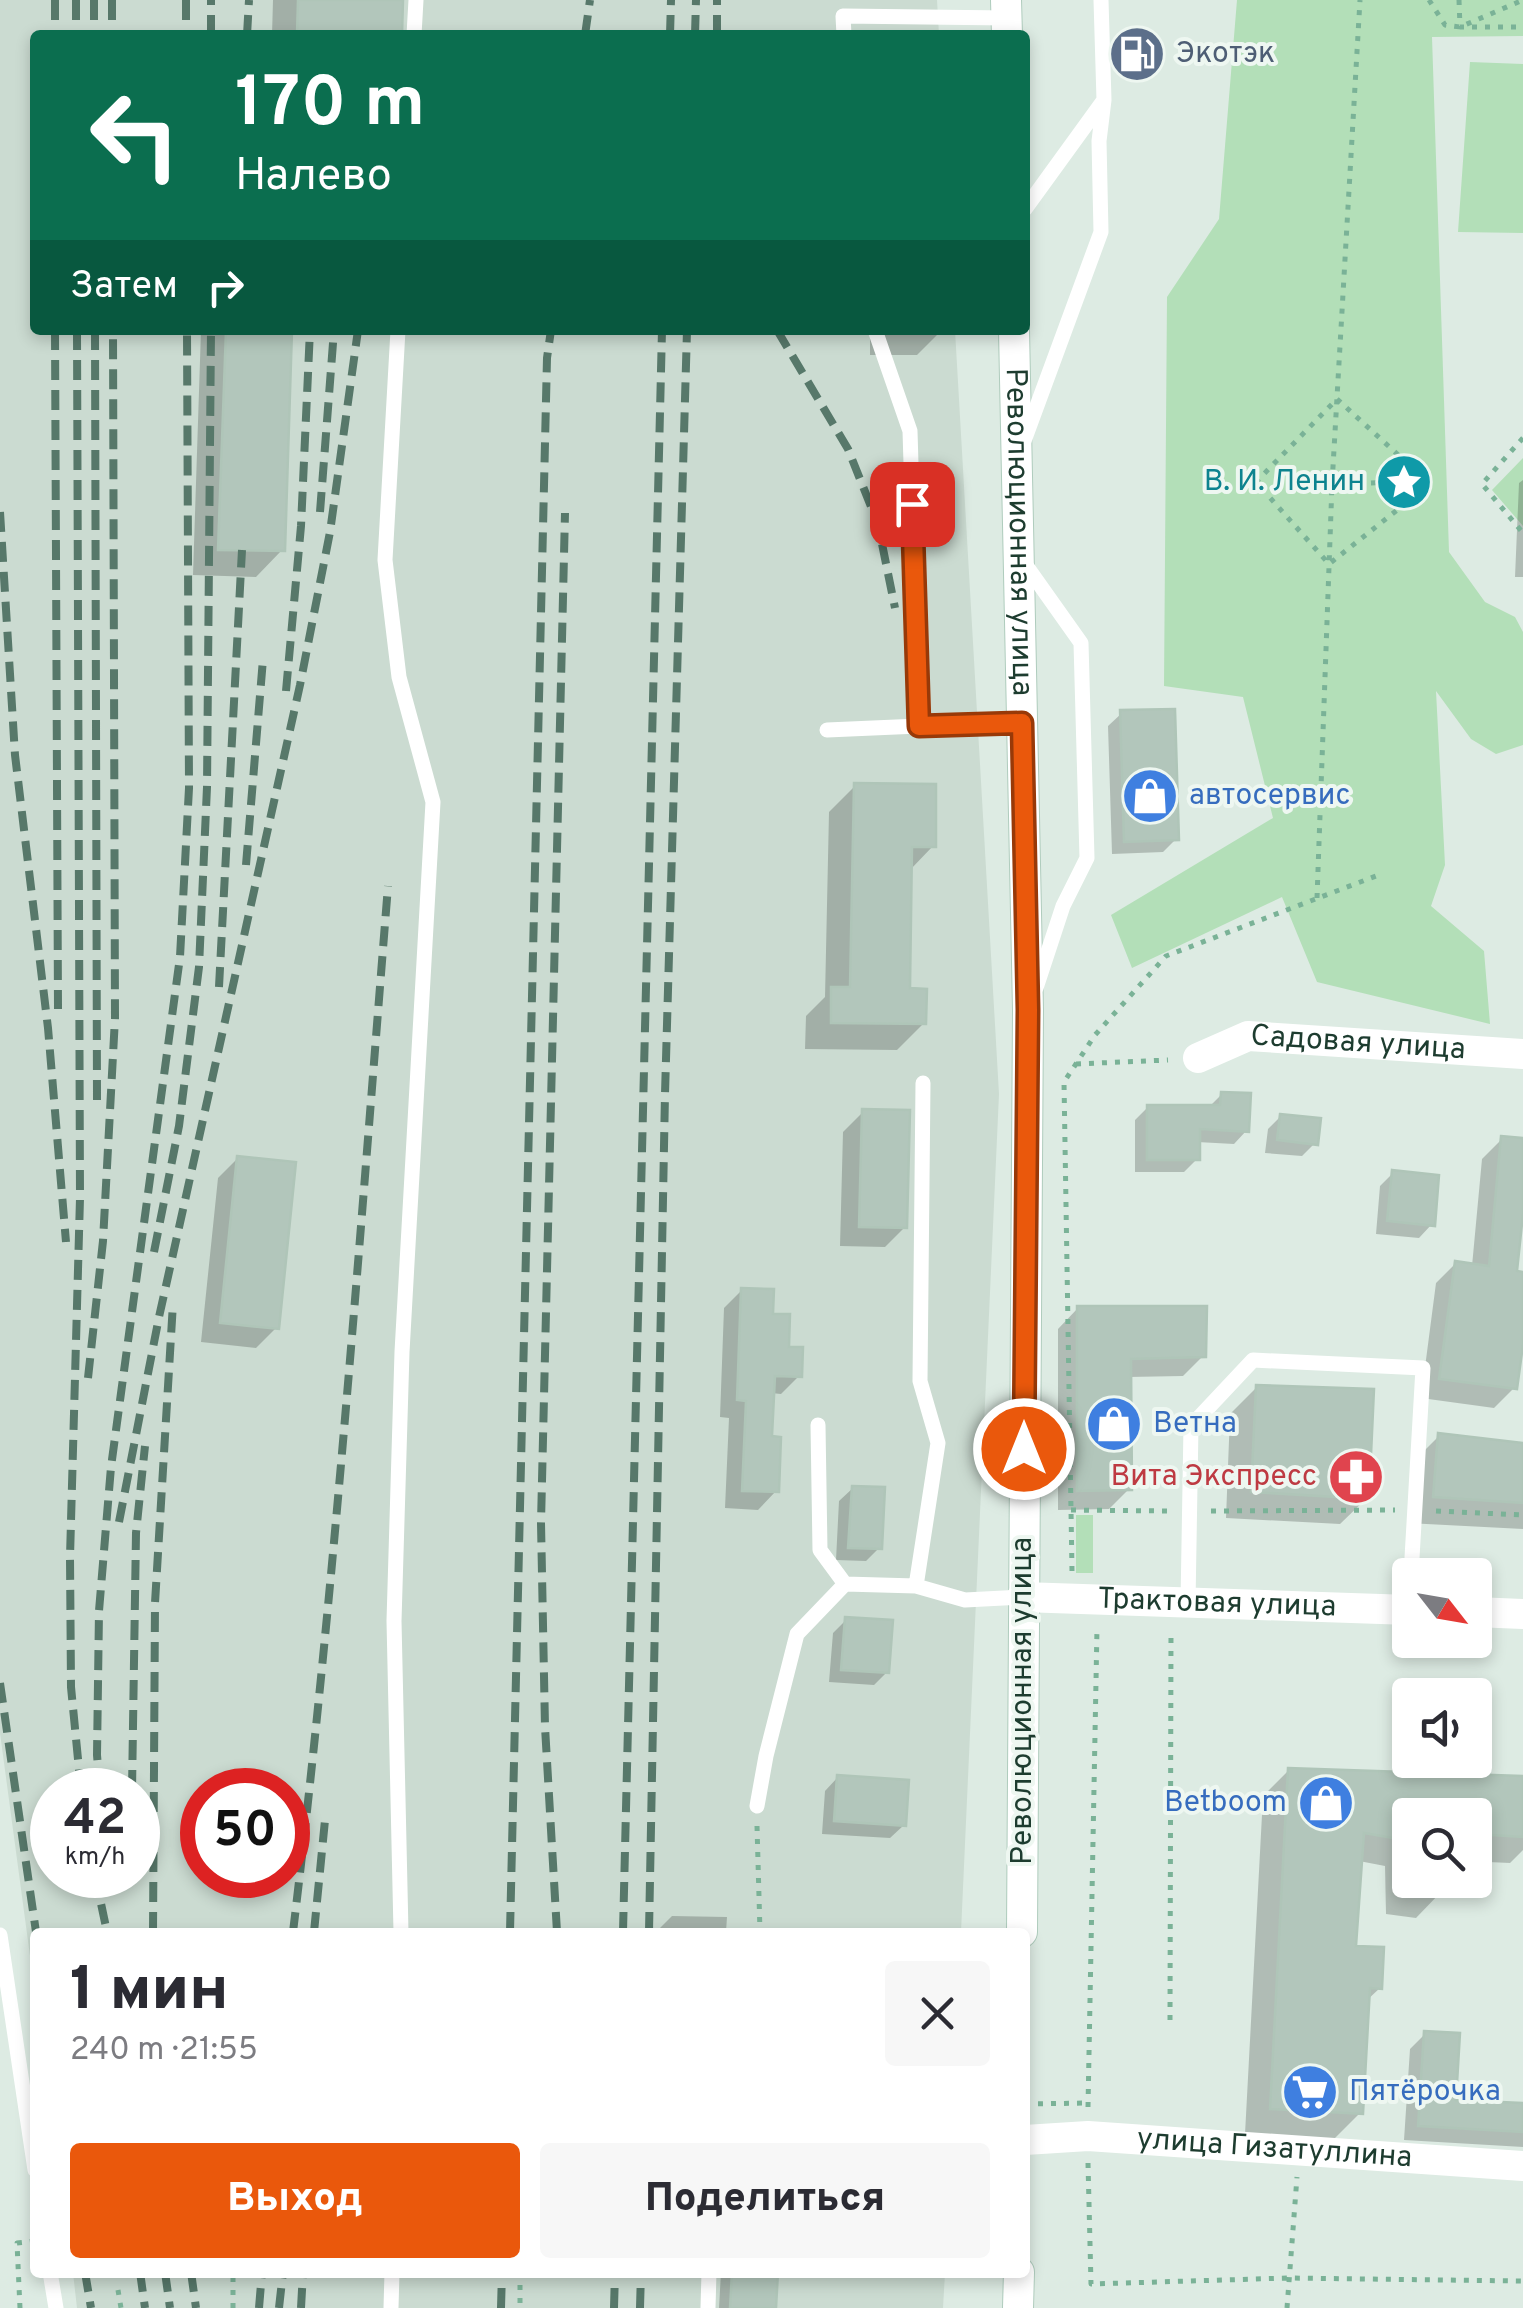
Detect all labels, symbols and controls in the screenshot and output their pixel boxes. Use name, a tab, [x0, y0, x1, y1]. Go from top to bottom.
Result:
fuel station icon: Экотэк	[1107, 24, 1167, 84]
place label: Экотэк	[1176, 36, 1275, 73]
text: 170 m	[235, 62, 425, 151]
icon: left	[70, 70, 200, 200]
text: Налево	[235, 149, 392, 206]
icon: right	[198, 260, 253, 315]
text: Затем	[70, 263, 178, 312]
street label: Революционная улица	[996, 368, 1040, 696]
place icon: В. И. Ленин	[1374, 452, 1434, 512]
pin	[870, 462, 955, 547]
place label: В. И. Ленин	[1204, 464, 1365, 501]
icon: arrive	[885, 477, 940, 532]
shop icon: автосервис	[1120, 766, 1180, 826]
place label: автосервис	[1189, 778, 1351, 815]
street label: Садовая улица	[1249, 1018, 1467, 1069]
shop icon: Ветна	[1084, 1394, 1144, 1454]
position arrow	[972, 1397, 1076, 1501]
place label: Ветна	[1153, 1406, 1237, 1443]
pharmacy icon: Вита Экспресс	[1326, 1447, 1386, 1507]
place label: Вита Экспресс	[1110, 1459, 1317, 1496]
street label: Революционная улица	[1005, 1537, 1042, 1865]
north arrow	[1392, 1558, 1492, 1658]
map controls	[1392, 1558, 1492, 1898]
street label: Трактовая улица	[1097, 1581, 1337, 1626]
button: sound	[1392, 1678, 1492, 1778]
speed limit sign: 50	[180, 1768, 310, 1898]
shop icon: Betboom	[1296, 1773, 1356, 1833]
place label: Betboom	[1164, 1785, 1287, 1822]
text: 42	[64, 1789, 126, 1852]
button: search	[1392, 1798, 1492, 1898]
text: km/h	[65, 1842, 125, 1874]
text: 1 мин	[70, 1955, 228, 2031]
button: close	[885, 1961, 990, 2066]
text: 240 m · 21:55	[70, 2031, 258, 2071]
supermarket icon: Пятёрочка	[1280, 2062, 1340, 2122]
place label: Пятёрочка	[1349, 2074, 1501, 2111]
street label: улица Гизатуллина	[1135, 2121, 1413, 2177]
button: Выход	[70, 2143, 520, 2258]
button: Поделиться	[540, 2143, 990, 2258]

